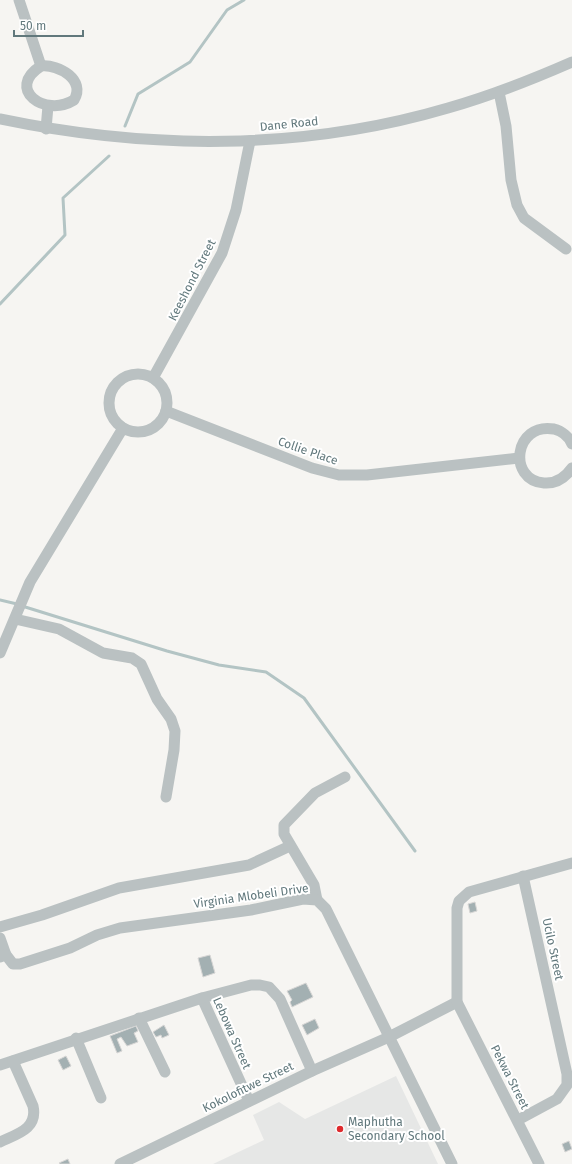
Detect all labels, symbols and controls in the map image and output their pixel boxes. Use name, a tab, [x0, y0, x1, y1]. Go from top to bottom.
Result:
scale bar	[14, 12, 83, 38]
text: 50 m	[20, 19, 46, 33]
street label: Dane Road	[259, 114, 319, 134]
street label: Keeshond Street	[165, 236, 219, 323]
street label: Collie Place	[276, 434, 340, 468]
street label: Virginia Mlobeli Drive	[193, 881, 309, 911]
street label: Ucilo Street	[540, 917, 567, 982]
street label: Lebowa Street	[210, 995, 254, 1072]
street label: Pekwa Street	[488, 1043, 532, 1112]
street label: Kokolofitwe Street	[200, 1059, 296, 1115]
place label: Maphutha Secondary School	[348, 1115, 445, 1143]
marker: Maphutha Secondary School	[335, 1124, 345, 1134]

